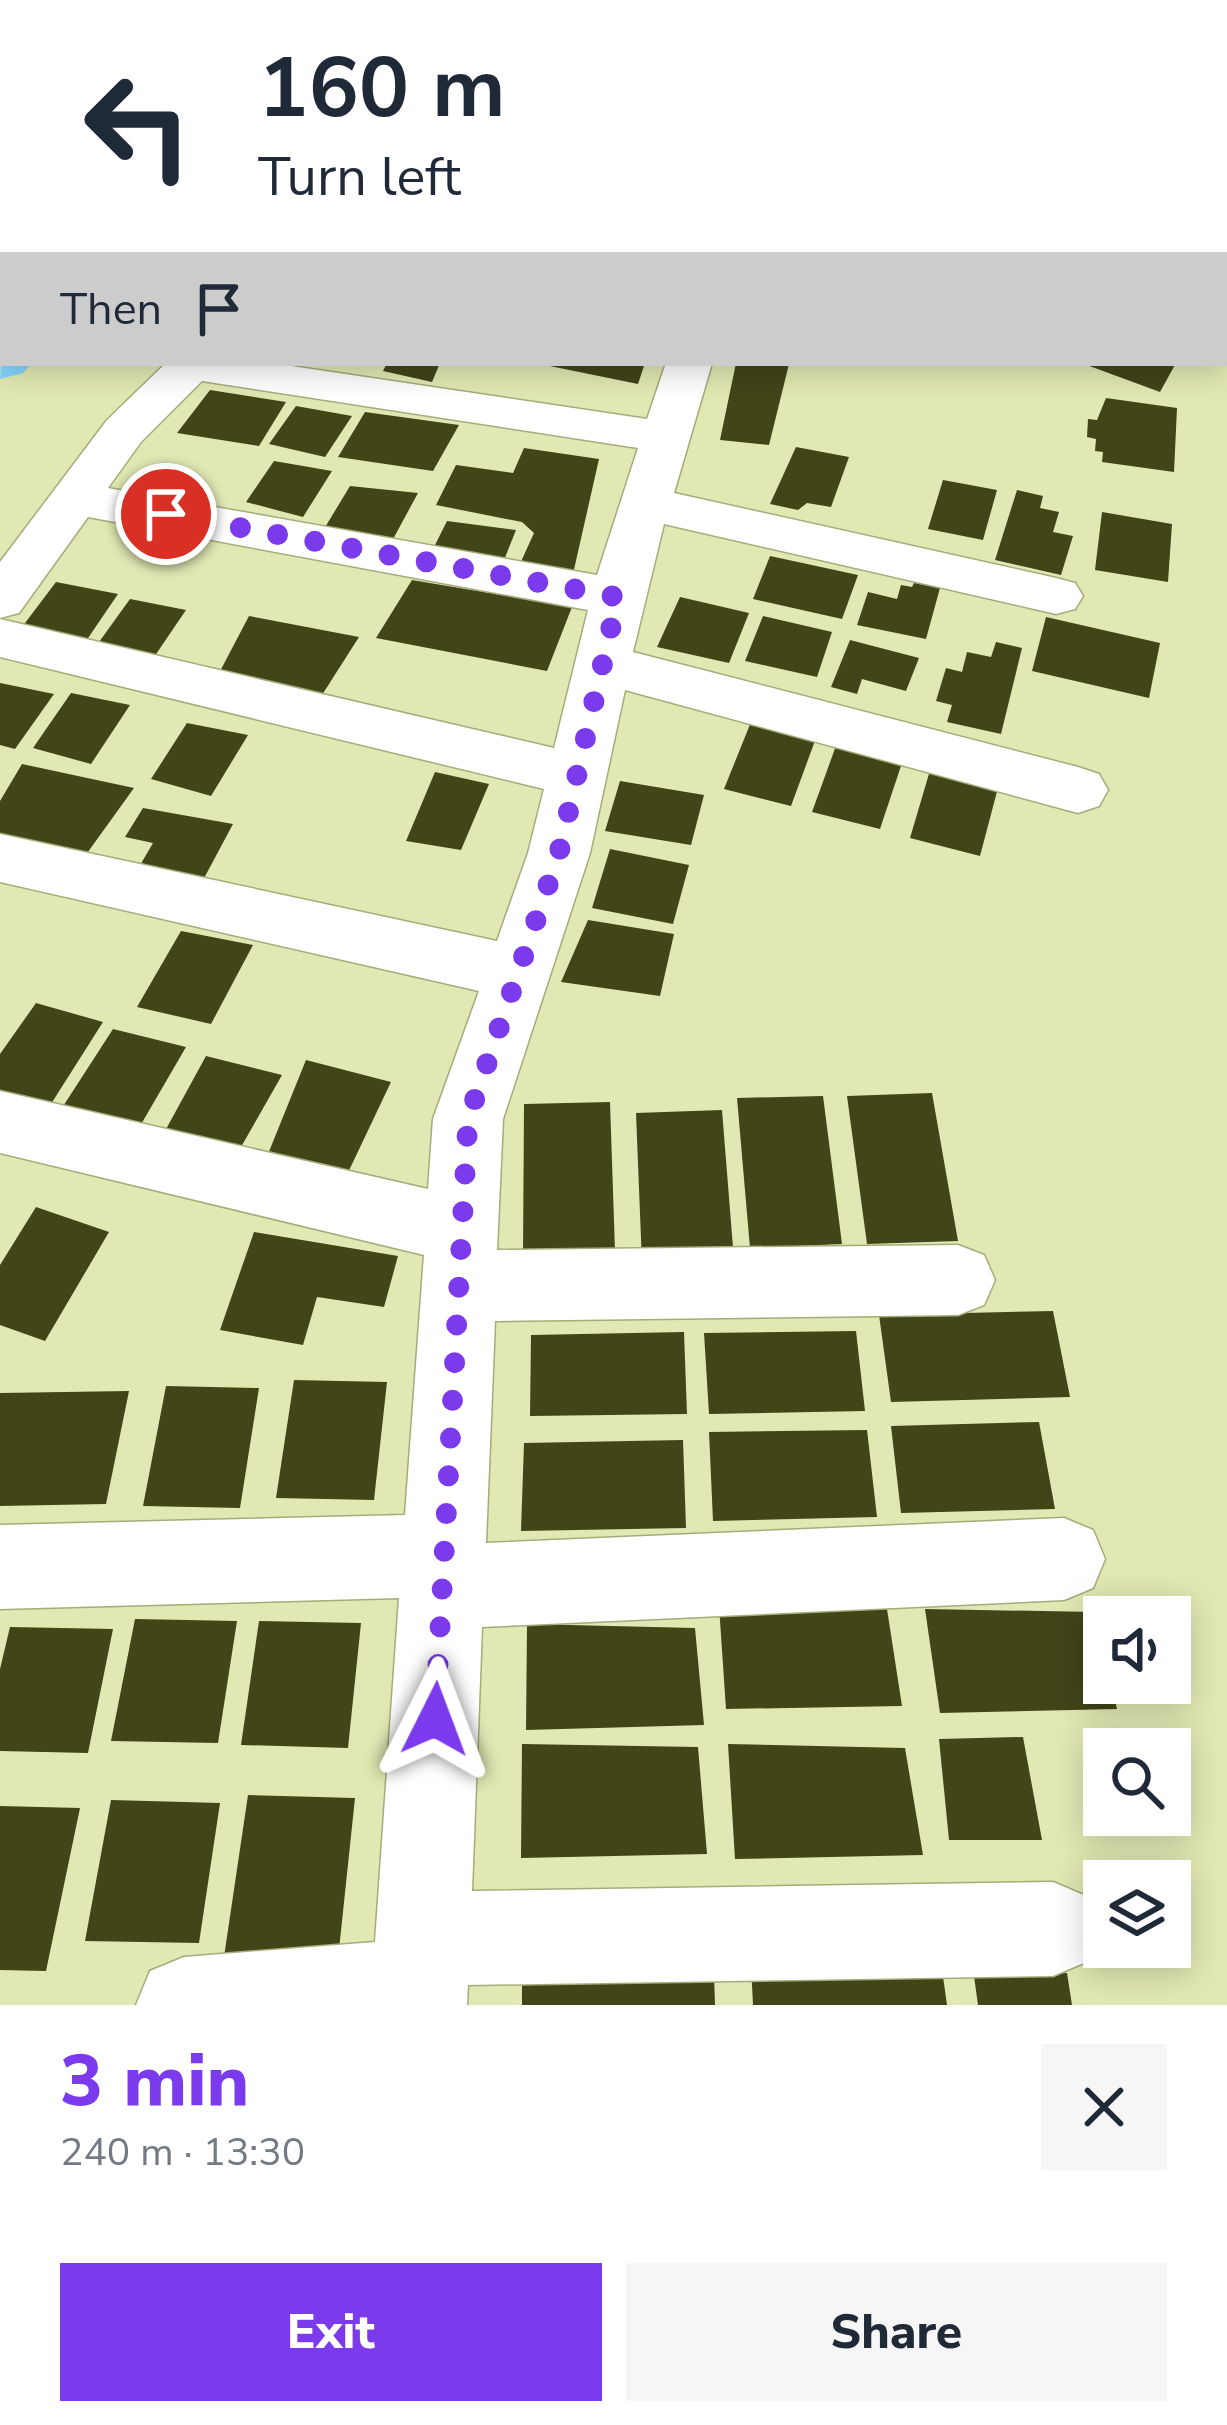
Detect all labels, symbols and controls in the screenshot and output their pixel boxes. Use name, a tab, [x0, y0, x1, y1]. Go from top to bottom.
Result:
text: 160 m	[258, 31, 506, 146]
icon: left	[60, 48, 216, 204]
text: Turn left	[258, 140, 461, 214]
icon: arrive	[186, 276, 252, 342]
text: Then	[60, 279, 162, 340]
pin	[115, 463, 217, 565]
icon: arrive	[133, 481, 199, 547]
map controls	[1083, 1596, 1191, 1968]
button: sound	[1083, 1596, 1191, 1704]
position arrow	[372, 1656, 498, 1782]
button: search	[1083, 1728, 1191, 1836]
button: layers	[1083, 1860, 1191, 1968]
text: 3 min	[60, 2032, 249, 2130]
button: close	[1041, 2044, 1167, 2170]
text: 240 m · 13:30	[60, 2126, 305, 2179]
button: Exit	[60, 2263, 602, 2401]
button: Share	[626, 2263, 1167, 2401]

